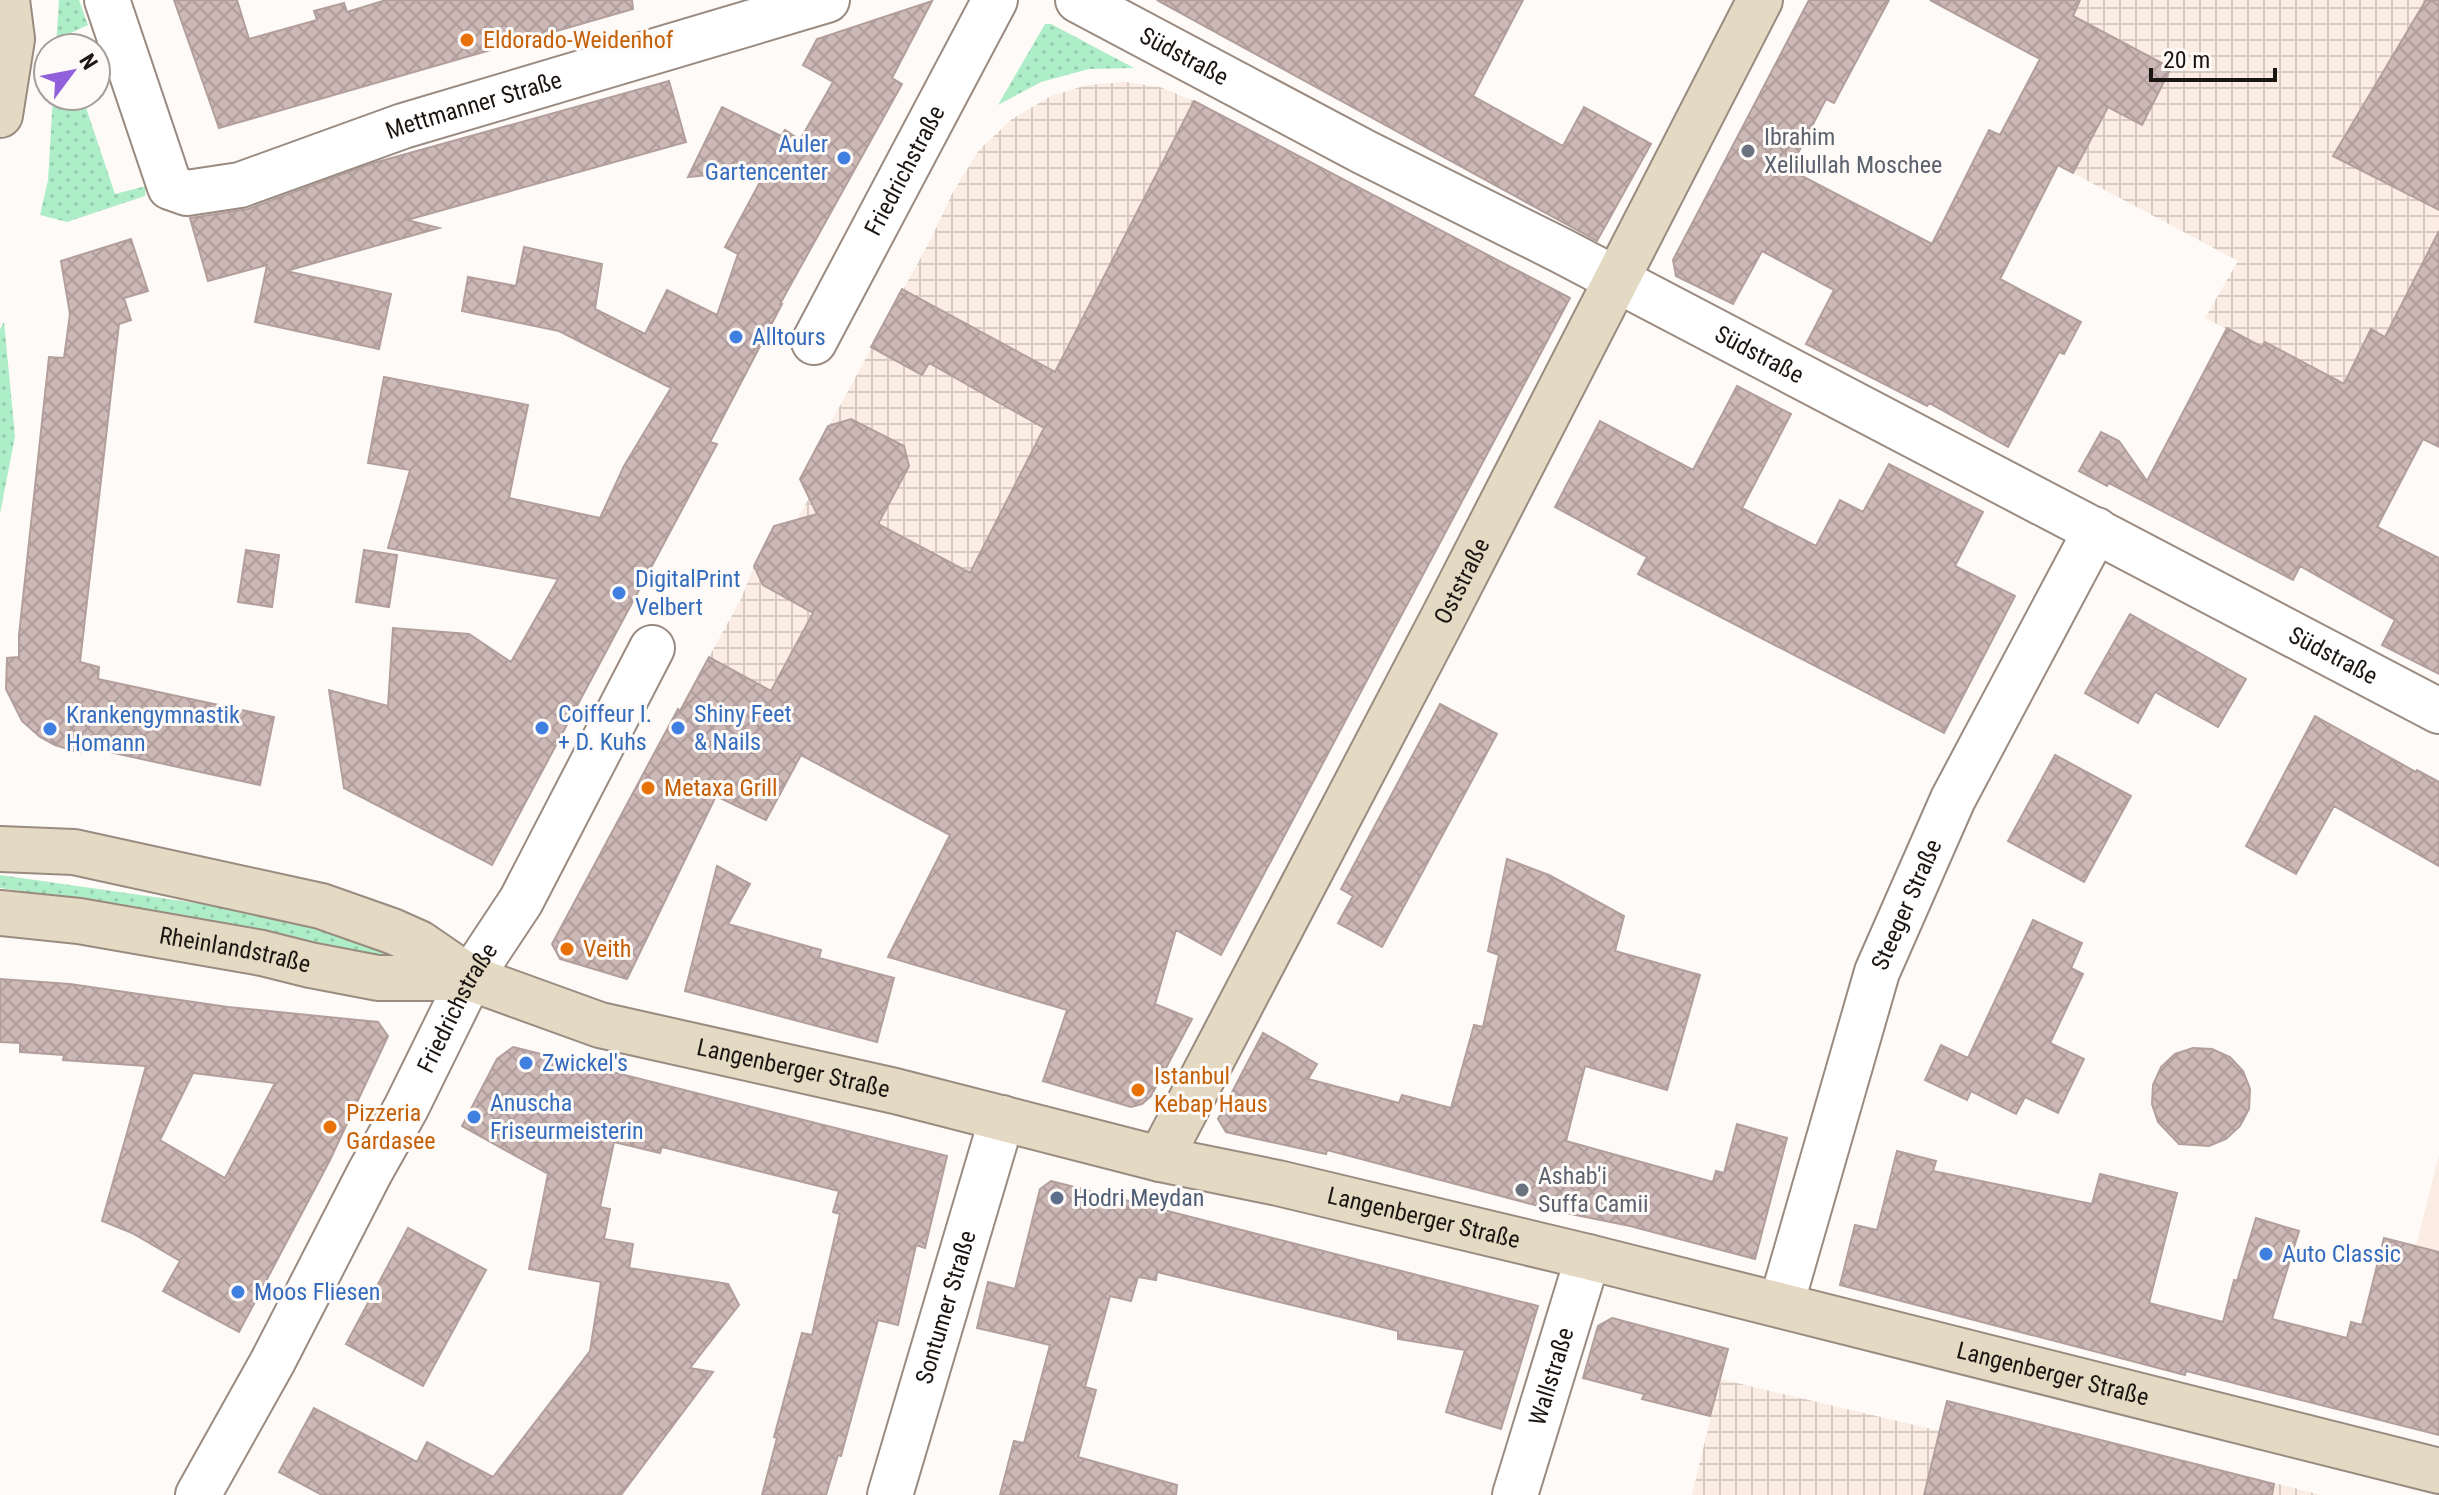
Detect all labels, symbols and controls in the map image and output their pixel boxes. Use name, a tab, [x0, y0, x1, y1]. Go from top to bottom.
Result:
street label: Südstraße	[1135, 21, 1233, 91]
place label: Eldorado-Weidenhof	[483, 26, 674, 54]
marker: Eldorado-Weidenhof	[458, 31, 476, 49]
north arrow	[32, 32, 112, 112]
scale bar	[2151, 32, 2275, 82]
text: 20 m	[2163, 46, 2210, 74]
text: N	[74, 49, 103, 74]
street label: Mettmanner Straße	[382, 66, 565, 145]
street label: Friedrichstraße	[859, 101, 951, 240]
place label: Ibrahim Xelilullah Moschee	[1764, 123, 1942, 179]
place label: Auler Gartencenter	[705, 130, 828, 186]
marker: Ibrahim Xelilullah Moschee	[1739, 142, 1757, 160]
marker: Auler Gartencenter	[835, 149, 853, 167]
street label: Südstraße	[1710, 320, 1808, 389]
place label: Alltours	[752, 323, 826, 351]
marker: Alltours	[727, 328, 745, 346]
street label: Oststraße	[1428, 533, 1495, 629]
place label: DigitalPrint Velbert	[635, 565, 741, 621]
marker: DigitalPrint Velbert	[610, 584, 628, 602]
street label: Südstraße	[2284, 621, 2382, 690]
place label: Coiffeur I. + D. Kuhs	[558, 700, 652, 756]
place label: Shiny Feet & Nails	[694, 700, 792, 756]
place label: Krankengymnastik Homann	[66, 701, 240, 757]
marker: Coiffeur I. + D. Kuhs	[533, 719, 551, 737]
marker: Shiny Feet & Nails	[669, 719, 687, 737]
marker: Krankengymnastik Homann	[41, 720, 59, 738]
place label: Metaxa Grill	[664, 774, 778, 802]
marker: Metaxa Grill	[639, 779, 657, 797]
street label: Steeger Straße	[1866, 835, 1947, 974]
street label: Rheinlandstraße	[157, 921, 313, 979]
place label: Veith	[583, 935, 631, 963]
street label: Friedrichstraße	[412, 938, 503, 1077]
marker: Veith	[558, 940, 576, 958]
street label: Langenberger Straße	[694, 1033, 893, 1103]
place label: Zwickel's	[542, 1049, 628, 1077]
marker: Zwickel's	[517, 1054, 535, 1072]
place label: Istanbul Kebap Haus	[1154, 1062, 1268, 1118]
marker: Istanbul Kebap Haus	[1129, 1081, 1147, 1099]
place label: Anuscha Friseurmeisterin	[490, 1089, 644, 1145]
place label: Pizzeria Gardasee	[346, 1099, 436, 1155]
marker: Anuscha Friseurmeisterin	[465, 1108, 483, 1126]
marker: Pizzeria Gardasee	[321, 1118, 339, 1136]
place label: Ashab'i Suffa Camii	[1538, 1162, 1648, 1218]
street label: Langenberger Straße	[1325, 1181, 1523, 1254]
marker: Ashab'i Suffa Camii	[1513, 1181, 1531, 1199]
place label: Hodri Meydan	[1073, 1184, 1204, 1212]
marker: Hodri Meydan	[1048, 1189, 1066, 1207]
street label: Sontumer Straße	[910, 1227, 982, 1387]
place label: Auto Classic	[2282, 1240, 2401, 1268]
marker: Auto Classic	[2257, 1245, 2275, 1263]
place label: Moos Fliesen	[254, 1278, 380, 1306]
marker: Moos Fliesen	[229, 1283, 247, 1301]
street label: Wallstraße	[1523, 1324, 1579, 1429]
street label: Langenberger Straße	[1954, 1336, 2152, 1411]

